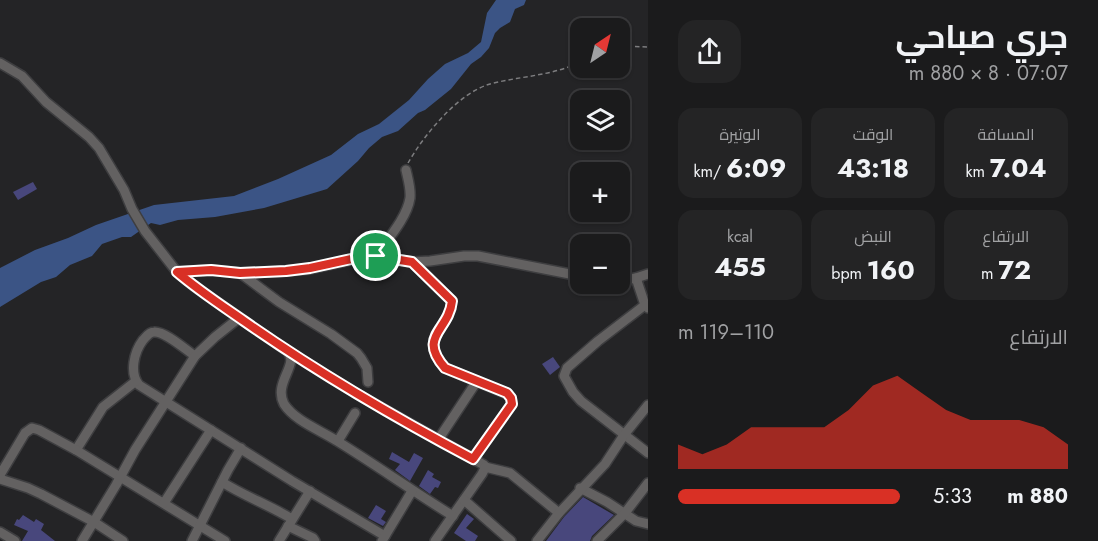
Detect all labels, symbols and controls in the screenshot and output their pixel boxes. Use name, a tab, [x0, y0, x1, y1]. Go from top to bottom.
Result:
text: جري صباحي	[895, 13, 1068, 60]
north arrow	[570, 18, 630, 78]
map controls	[570, 18, 630, 294]
button: share	[678, 20, 741, 83]
text: 07:07 · 8 × 880 m	[909, 59, 1068, 88]
button: layers	[570, 90, 630, 150]
text: الوتيرة	[719, 123, 761, 146]
text: الوقت	[853, 123, 893, 146]
text: المسافة	[978, 123, 1034, 146]
text: 6:09	[726, 149, 786, 187]
text: 43:18	[837, 149, 909, 187]
text: 7.04	[990, 149, 1047, 187]
text: /km	[694, 160, 726, 183]
text: km	[965, 160, 990, 183]
button: +	[570, 162, 630, 222]
text: kcal	[727, 225, 753, 248]
text: النبض	[854, 225, 892, 248]
text: الارتفاع	[983, 225, 1029, 248]
pin	[350, 230, 401, 281]
button: −	[570, 234, 630, 294]
icon: arrive	[359, 239, 392, 272]
text: 455	[714, 248, 766, 286]
text: 160	[867, 251, 915, 289]
text: 72	[998, 251, 1031, 289]
text: bpm	[831, 262, 867, 285]
text: m	[981, 262, 998, 285]
text: 110–119 m	[678, 318, 774, 347]
text: الارتفاع	[1009, 323, 1068, 352]
text: 5:33	[933, 482, 972, 511]
text: 880 m	[1007, 482, 1068, 511]

